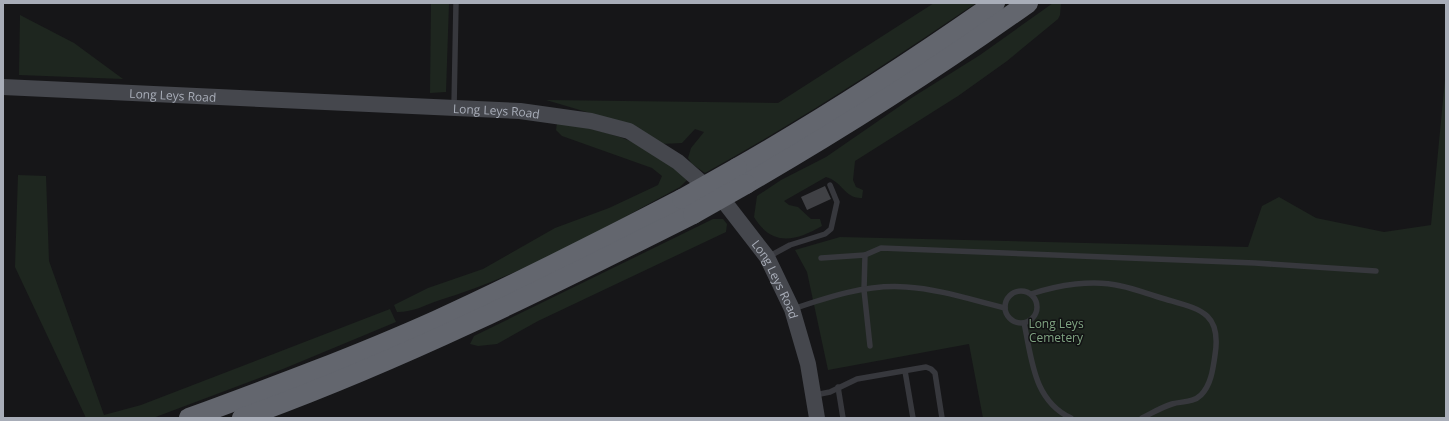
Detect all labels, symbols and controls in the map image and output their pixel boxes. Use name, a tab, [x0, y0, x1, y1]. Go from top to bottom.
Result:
street label: Long Leys Road	[129, 84, 217, 105]
street label: Long Leys Road	[453, 99, 541, 122]
street label: Long Leys Road	[748, 236, 803, 320]
park label: Long Leys Cemetery	[1028, 315, 1084, 346]

